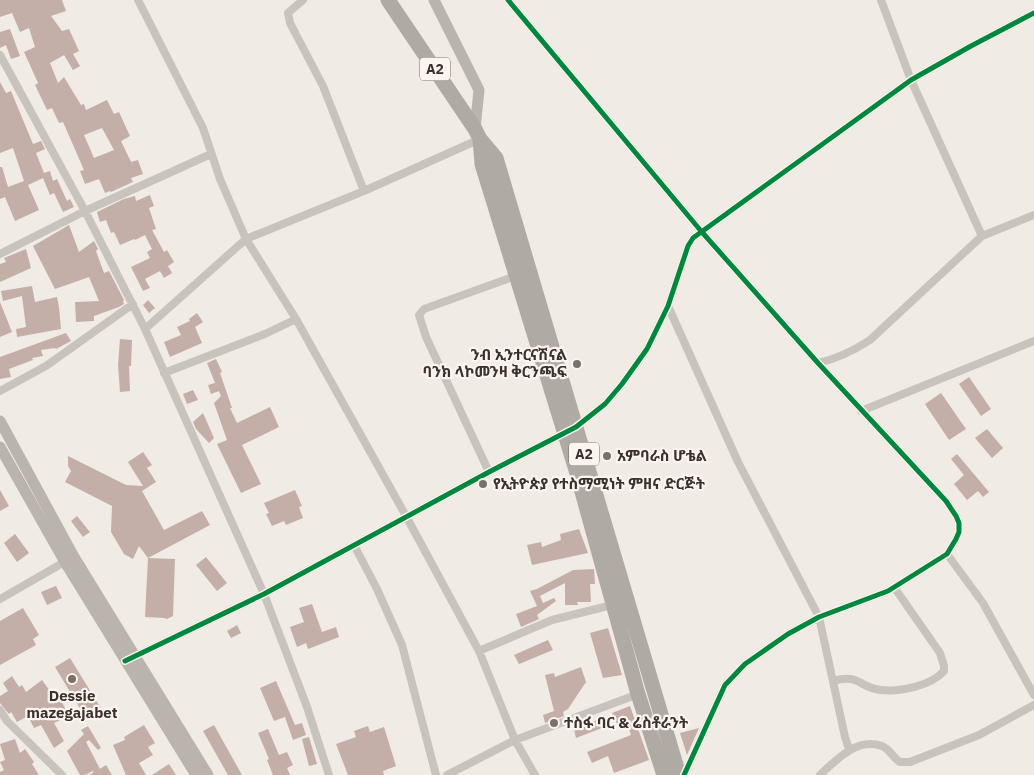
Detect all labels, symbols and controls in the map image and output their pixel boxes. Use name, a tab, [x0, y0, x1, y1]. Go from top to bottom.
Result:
road number: A2	[420, 58, 450, 80]
place label: ንብ ኢንተርናሽናል ባንክ ላኮመንዛ ቅርንጫፍ	[423, 345, 567, 381]
marker: ንብ ኢንተርናሽናል ባንክ ላኮመንዛ ቅርንጫፍ	[571, 358, 583, 370]
road number: A2	[569, 442, 599, 466]
place label: አምባራስ ሆቴል	[617, 446, 707, 465]
marker: አምባራስ ሆቴል	[601, 450, 613, 462]
place label: የኢትዮጵያ የተስማሚነት ምዘና ድርጅት	[493, 474, 706, 493]
marker: የኢትዮጵያ የተስማሚነት ምዘና ድርጅት	[477, 478, 489, 490]
marker: Dessie mazegajabet	[66, 673, 78, 685]
place label: Dessie mazegajabet	[27, 686, 118, 722]
place label: ተስፋ ባር & ሬስቶራንት	[564, 713, 689, 732]
marker: ተስፋ ባር & ሬስቶራንት	[548, 717, 560, 729]

